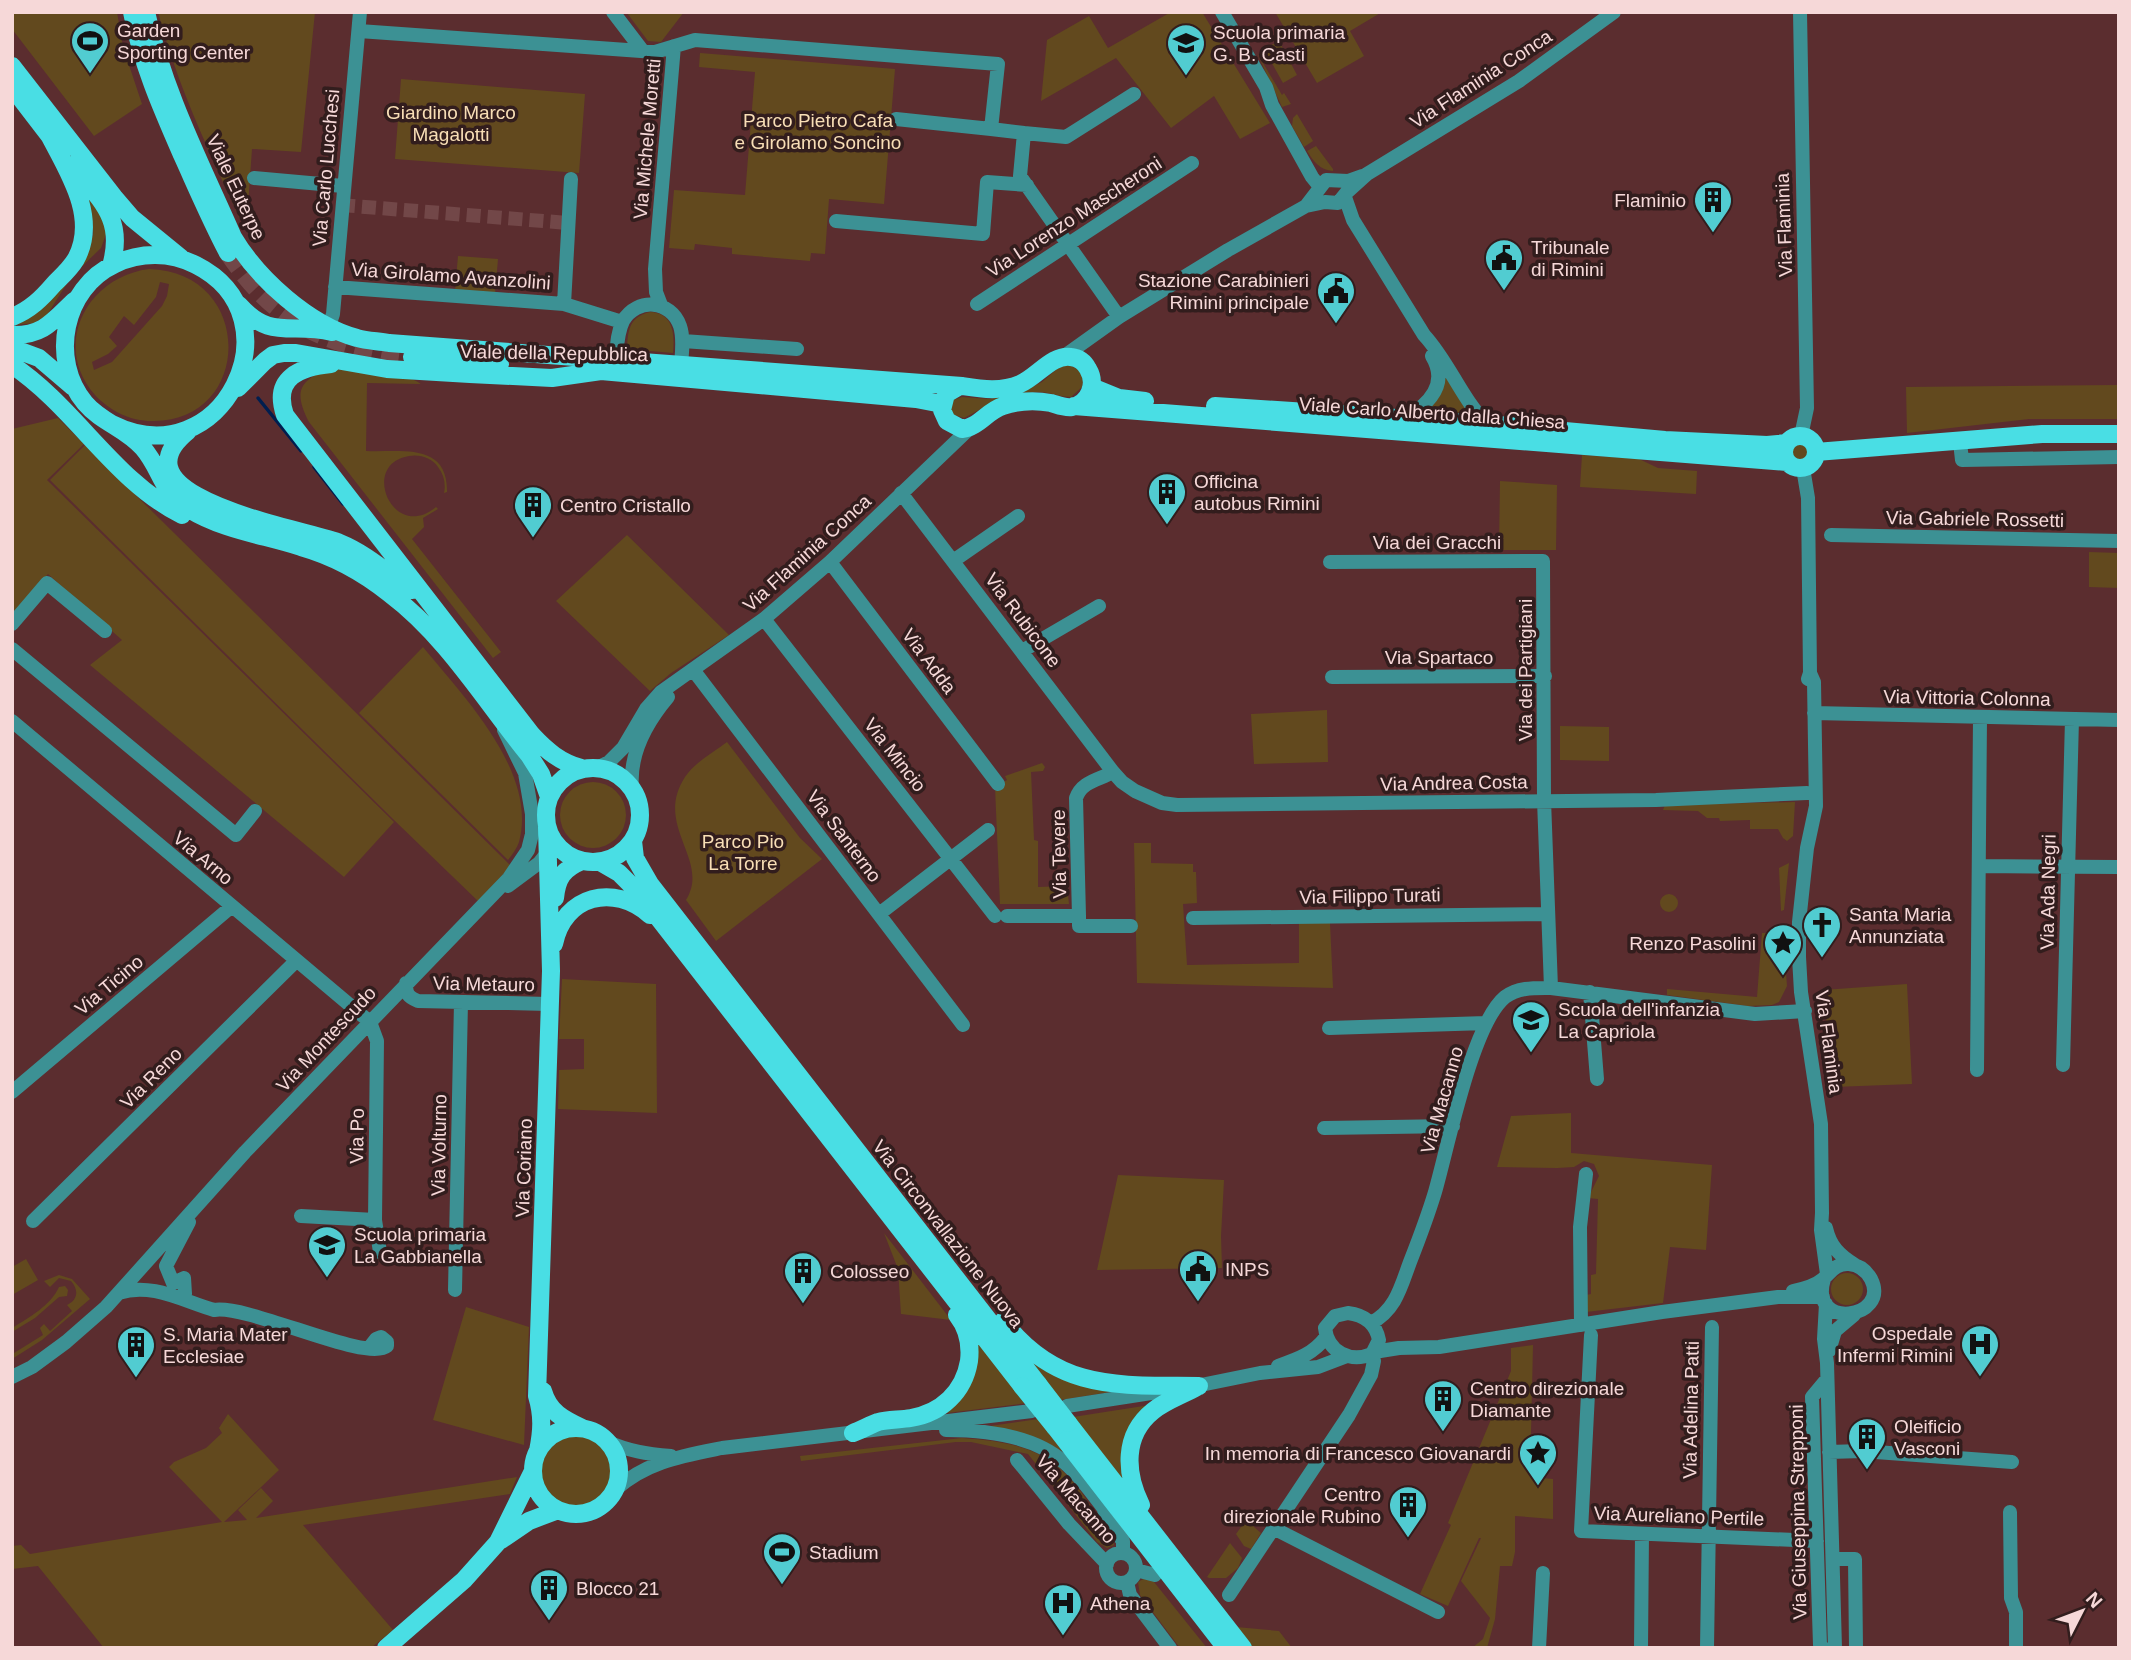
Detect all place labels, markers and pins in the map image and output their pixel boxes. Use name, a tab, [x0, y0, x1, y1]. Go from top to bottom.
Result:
sports icon: Garden Sporting Center	[69, 20, 111, 75]
place label: Garden Sporting Center	[117, 20, 251, 63]
school or university icon: Scuola primaria G. B. Casti	[1165, 22, 1207, 77]
place label: Scuola primaria G. B. Casti	[1213, 22, 1345, 65]
building icon: Flaminio	[1692, 179, 1734, 234]
place label: Flaminio	[1614, 190, 1686, 211]
public building icon: Tribunale di Rimini	[1483, 237, 1525, 292]
place label: Tribunale di Rimini	[1531, 237, 1610, 280]
place label: Stazione Carabinieri Rimini principale	[1138, 270, 1309, 313]
public building icon: Stazione Carabinieri Rimini principale	[1315, 270, 1357, 325]
building icon: Officina autobus Rimini	[1146, 471, 1188, 526]
place label: Officina autobus Rimini	[1194, 471, 1320, 514]
building icon: Centro Cristallo	[512, 484, 554, 539]
place label: Centro Cristallo	[560, 495, 691, 516]
church icon: Santa Maria Annunziata	[1801, 904, 1843, 959]
place label: Santa Maria Annunziata	[1849, 904, 1952, 947]
place icon: Renzo Pasolini	[1762, 922, 1804, 977]
place label: Renzo Pasolini	[1629, 933, 1756, 954]
school or university icon: Scuola dell'infanzia La Capriola	[1510, 999, 1552, 1054]
place label: Scuola dell'infanzia La Capriola	[1558, 999, 1720, 1042]
school or university icon: Scuola primaria La Gabbianella	[306, 1224, 348, 1279]
place label: Scuola primaria La Gabbianella	[354, 1224, 486, 1267]
public building icon: INPS	[1177, 1248, 1219, 1303]
building icon: Colosseo	[782, 1250, 824, 1305]
place label: INPS	[1225, 1259, 1269, 1280]
place label: Colosseo	[830, 1261, 909, 1282]
place label: Ospedale Infermi Rimini	[1837, 1323, 1953, 1366]
hospital icon: Ospedale Infermi Rimini	[1959, 1323, 2001, 1378]
building icon: S. Maria Mater Ecclesiae	[115, 1324, 157, 1379]
place label: S. Maria Mater Ecclesiae	[163, 1324, 288, 1367]
building icon: Centro direzionale Diamante	[1422, 1378, 1464, 1433]
place label: Centro direzionale Diamante	[1470, 1378, 1624, 1421]
building icon: Oleificio Vasconi	[1846, 1416, 1888, 1471]
place label: Oleificio Vasconi	[1894, 1416, 1962, 1459]
place icon: In memoria di Francesco Giovanardi	[1517, 1432, 1559, 1487]
place label: In memoria di Francesco Giovanardi	[1205, 1443, 1511, 1464]
place label: Centro direzionale Rubino	[1224, 1484, 1381, 1527]
building icon: Centro direzionale Rubino	[1387, 1484, 1429, 1539]
sports icon: Stadium	[761, 1531, 803, 1586]
place label: Stadium	[809, 1542, 879, 1563]
building icon: Blocco 21	[528, 1567, 570, 1622]
place label: Blocco 21	[576, 1578, 659, 1599]
hospital icon: Athena	[1042, 1582, 1084, 1637]
place label: Athena	[1090, 1593, 1151, 1614]

